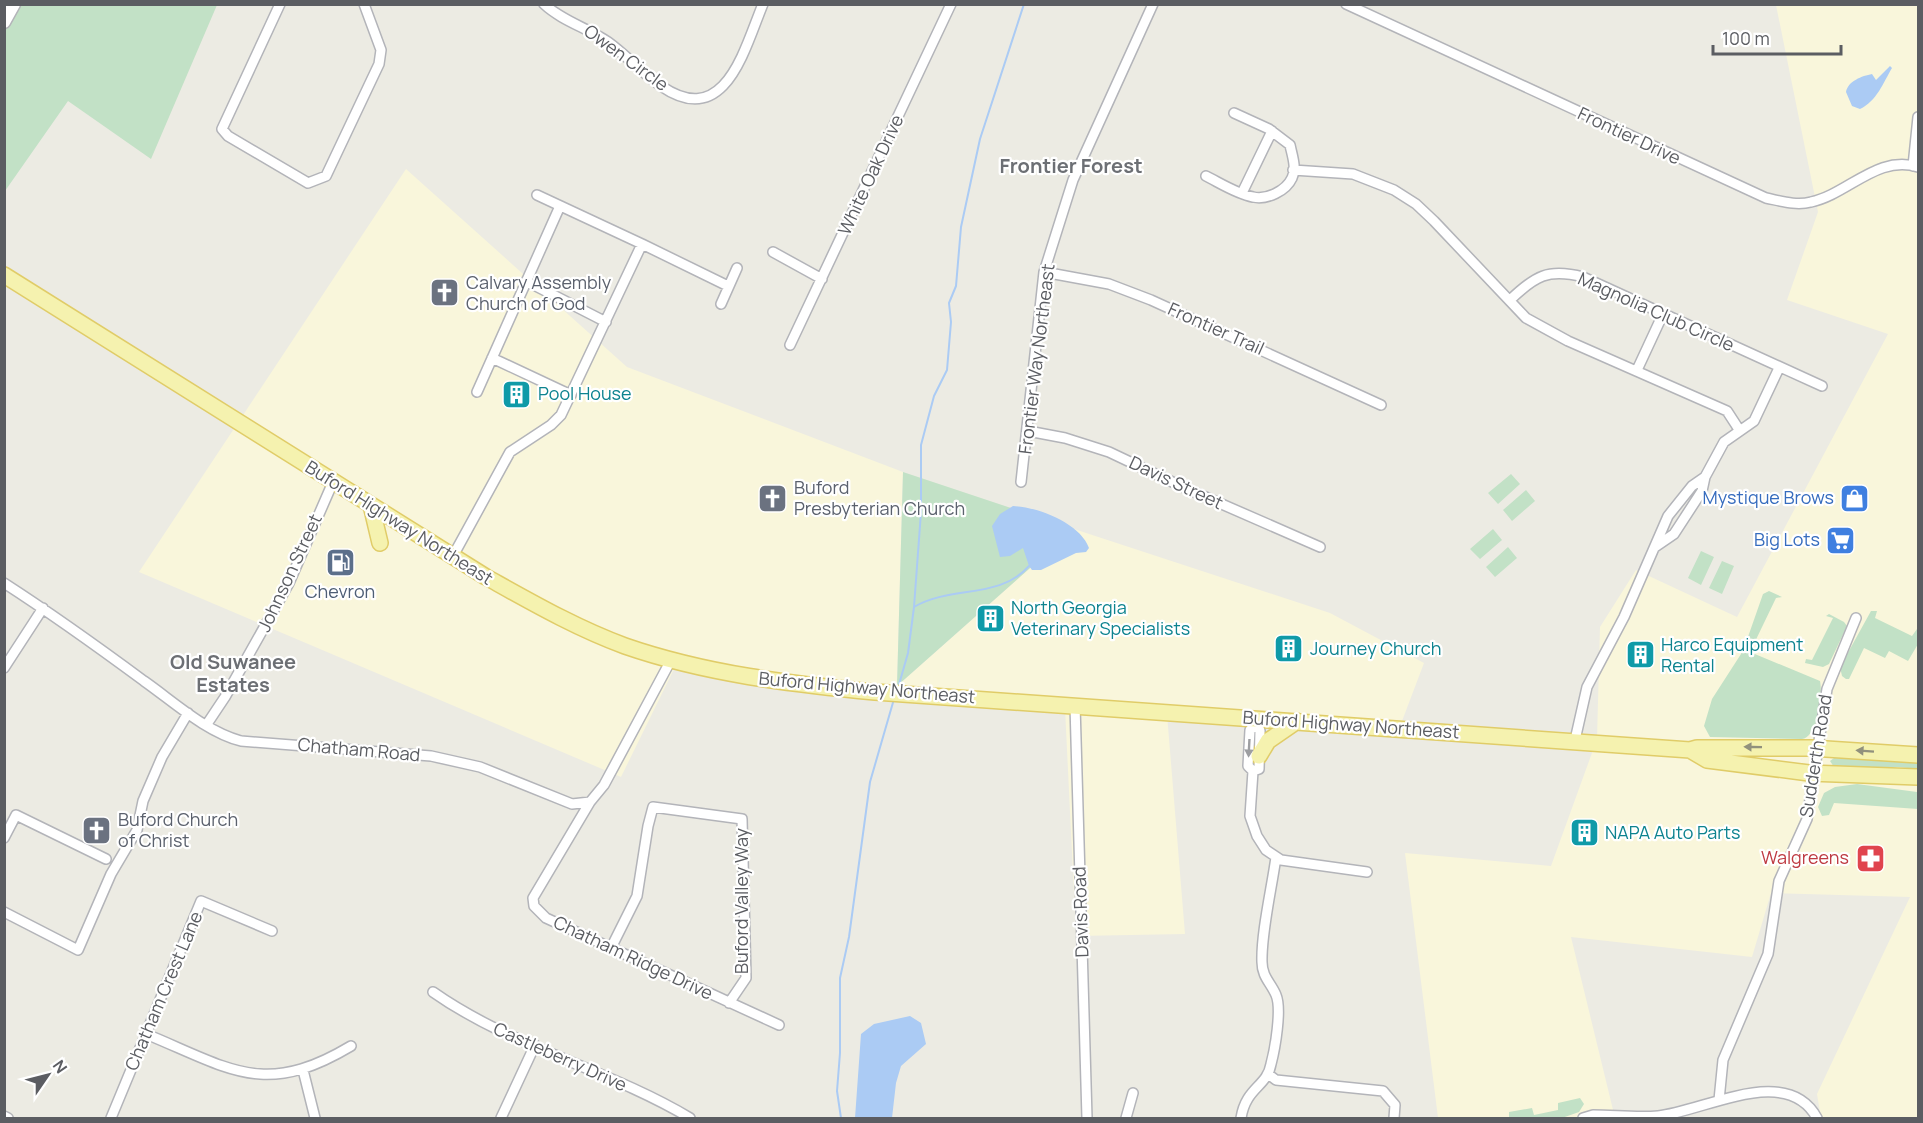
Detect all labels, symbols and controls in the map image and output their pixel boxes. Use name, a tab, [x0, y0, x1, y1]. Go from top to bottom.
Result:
street label: Owen Circle	[580, 18, 674, 96]
scale bar	[1713, 18, 1840, 56]
text: 100 m	[1722, 26, 1770, 50]
street label: Frontier Drive	[1574, 101, 1685, 169]
street label: White Oak Drive	[832, 110, 909, 239]
district label: Frontier Forest	[999, 152, 1143, 179]
street label: Frontier Way Northeast	[1012, 262, 1060, 455]
street label: Magnolia Club Circle	[1574, 266, 1738, 356]
place label: Calvary Assembly Church of God	[466, 270, 612, 315]
church icon: Calvary Assembly Church of God	[429, 277, 461, 309]
street label: Frontier Trail	[1164, 296, 1268, 360]
building icon: Pool House	[501, 378, 533, 410]
place label: Pool House	[538, 381, 632, 405]
street label: Davis Street	[1126, 450, 1227, 514]
street label: Buford Highway Northeast	[301, 454, 498, 590]
place label: Buford Presbyterian Church	[794, 475, 965, 520]
church icon: Buford Presbyterian Church	[757, 482, 789, 514]
shop icon: Mystique Brows	[1839, 482, 1871, 514]
place label: Mystique Brows	[1703, 485, 1834, 509]
street label: Johnson Street	[251, 510, 327, 635]
supermarket icon: Big Lots	[1825, 524, 1857, 556]
place label: Big Lots	[1754, 527, 1820, 551]
fuel station icon: Chevron	[324, 547, 356, 579]
place label: Chevron	[305, 579, 375, 603]
place label: North Georgia Veterinary Specialists	[1011, 595, 1190, 640]
building icon: North Georgia Veterinary Specialists	[974, 602, 1006, 634]
place label: Harco Equipment Rental	[1661, 632, 1803, 677]
building icon: Journey Church	[1273, 633, 1305, 665]
place label: Journey Church	[1310, 636, 1441, 660]
building icon: Harco Equipment Rental	[1624, 639, 1656, 671]
district label: Old Suwanee Estates	[170, 648, 296, 698]
street label: Buford Highway Northeast	[758, 666, 976, 708]
street label: Sudderth Road	[1793, 693, 1837, 819]
street label: Buford Highway Northeast	[1242, 704, 1460, 744]
street label: Chatham Road	[297, 732, 421, 766]
one-way arrow	[1244, 738, 1253, 757]
one-way arrow	[1743, 742, 1762, 752]
one-way arrow	[1855, 747, 1874, 756]
place label: Buford Church of Christ	[118, 807, 238, 852]
church icon: Buford Church of Christ	[81, 814, 113, 846]
building icon: NAPA Auto Parts	[1568, 817, 1600, 849]
place label: NAPA Auto Parts	[1605, 820, 1741, 844]
street label: Buford Valley Way	[729, 828, 753, 974]
pharmacy icon: Walgreens	[1854, 842, 1886, 874]
place label: Walgreens	[1761, 845, 1849, 869]
street label: Davis Road	[1066, 866, 1094, 958]
street label: Chatham Crest Lane	[119, 907, 207, 1074]
street label: Chatham Ridge Drive	[550, 910, 717, 1005]
street label: Castleberry Drive	[490, 1016, 631, 1096]
north arrow	[18, 1045, 78, 1105]
text: N	[48, 1055, 73, 1077]

